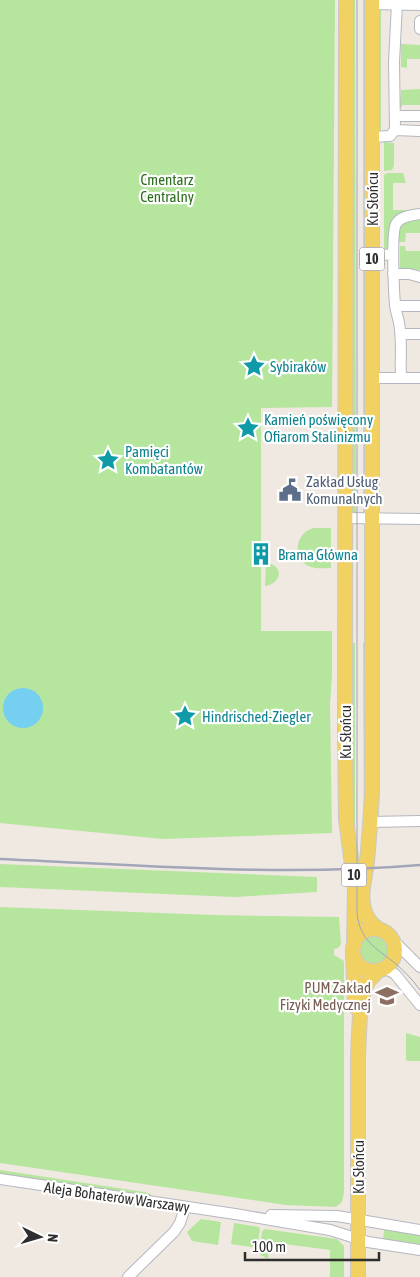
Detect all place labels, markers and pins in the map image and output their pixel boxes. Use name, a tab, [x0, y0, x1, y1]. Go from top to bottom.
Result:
place icon: Sybiraków	[241, 353, 267, 379]
place label: Sybiraków	[270, 358, 326, 375]
place label: Kamień poświęcony Ofiarom Stalinizmu	[264, 411, 373, 445]
place icon: Kamień poświęcony Ofiarom Stalinizmu	[235, 415, 261, 441]
place label: Pamięci Kombatantów	[125, 443, 203, 477]
place icon: Pamięci Kombatantów	[95, 447, 121, 473]
place label: Zakład Usług Komunalnych	[306, 473, 383, 507]
public building icon: Zakład Usług Komunalnych	[277, 477, 303, 503]
building icon: Brama Główna	[248, 541, 274, 567]
place label: Brama Główna	[278, 546, 358, 563]
place icon: Hindrisched-Ziegler	[172, 703, 198, 729]
place label: Hindrisched-Ziegler	[202, 708, 311, 725]
place label: PUM Zakład Fizyki Medycznej	[280, 979, 371, 1013]
school or university icon: PUM Zakład Fizyki Medycznej	[374, 983, 400, 1009]

